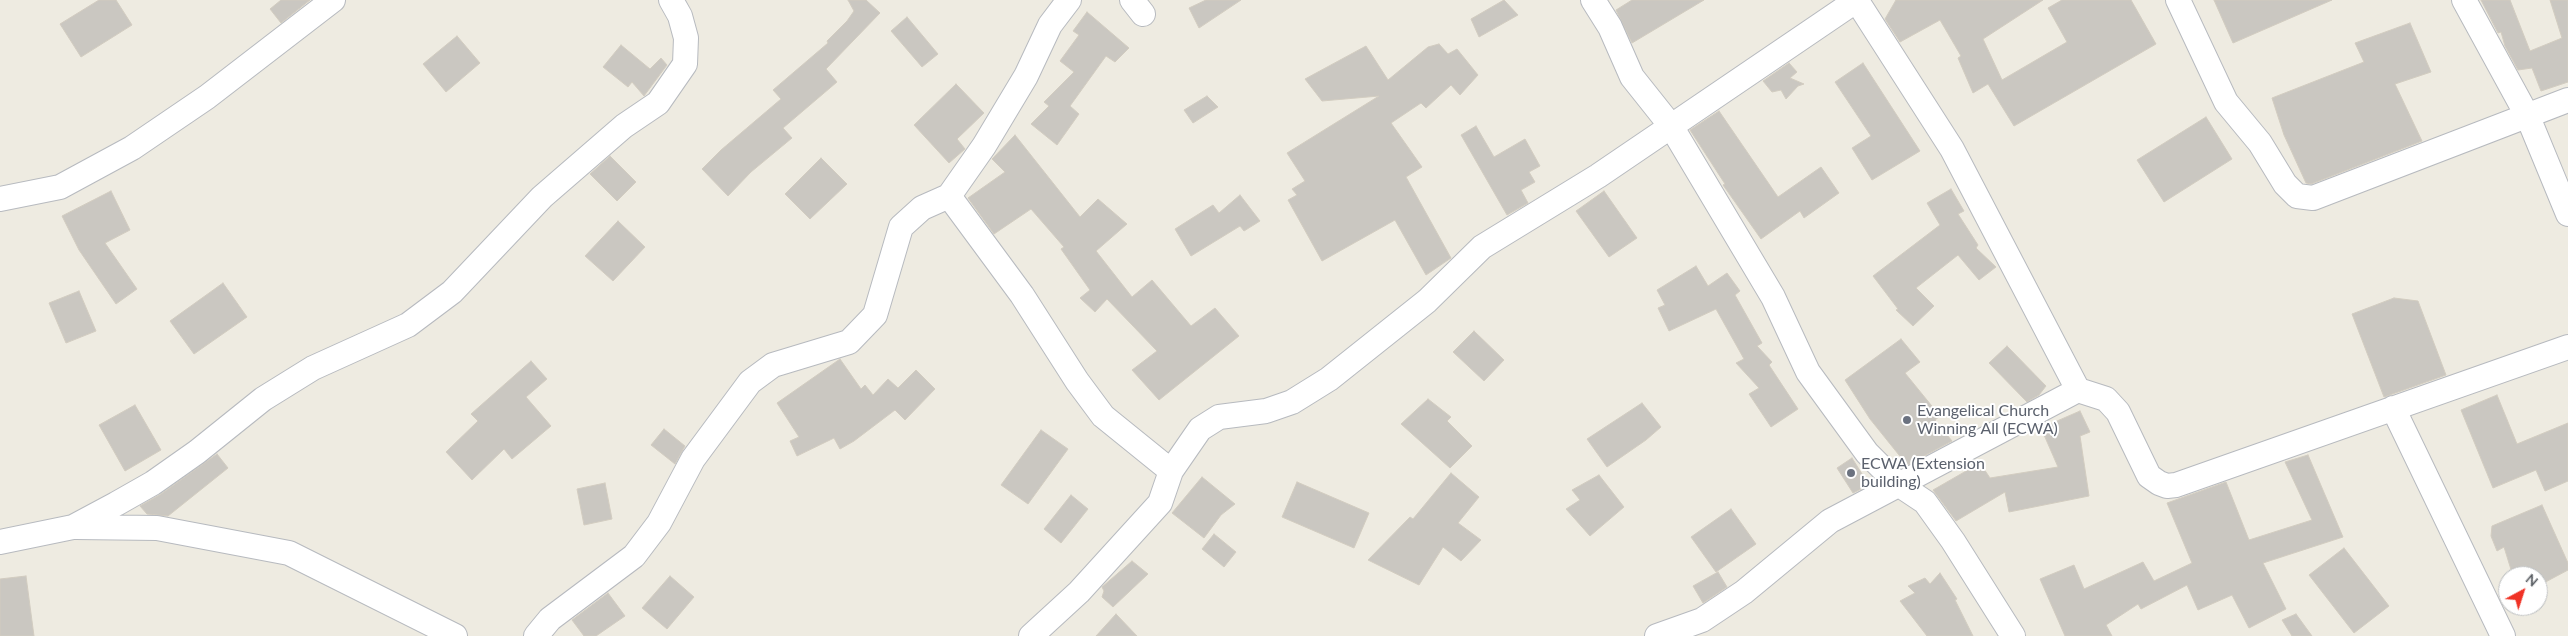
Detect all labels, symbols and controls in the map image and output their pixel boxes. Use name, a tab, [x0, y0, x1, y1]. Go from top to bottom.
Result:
place label: Evangelical Church Winning All (ECWA)	[1917, 401, 2058, 439]
marker: Evangelical Church Winning All (ECWA)	[1901, 414, 1913, 426]
place label: ECWA (Extension building)	[1861, 454, 1985, 492]
marker: ECWA (Extension building)	[1845, 467, 1857, 479]
north arrow	[2498, 566, 2548, 616]
text: N	[2523, 570, 2542, 590]

